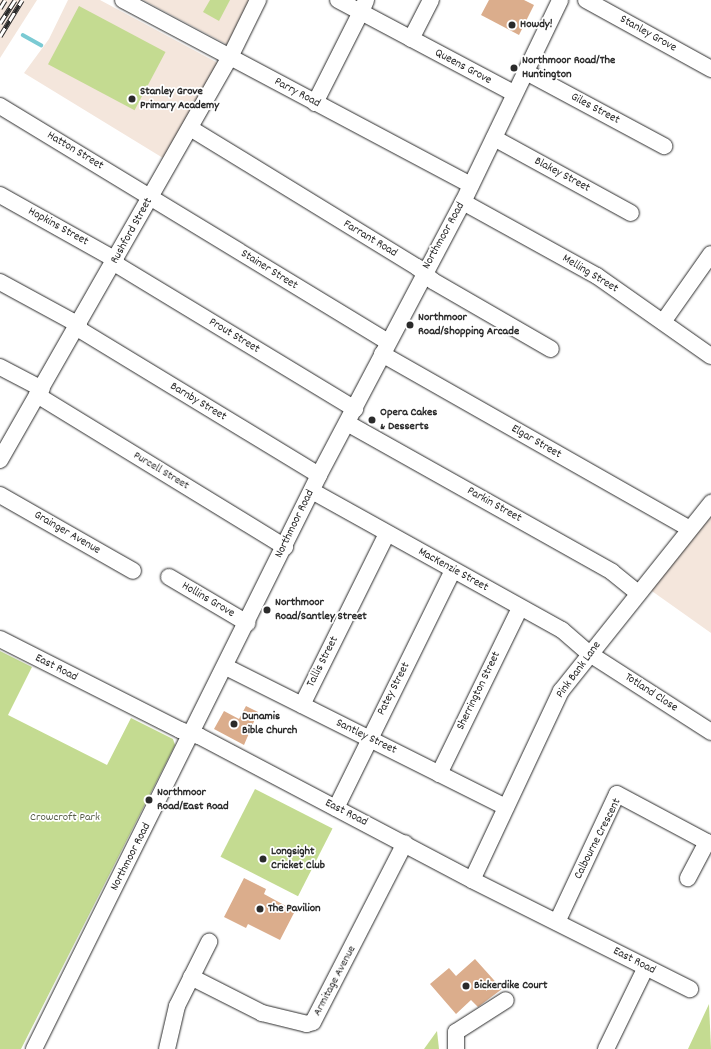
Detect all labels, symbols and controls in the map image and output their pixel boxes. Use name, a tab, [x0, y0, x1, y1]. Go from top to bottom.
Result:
street label: Stanley Grove	[617, 12, 679, 56]
place label: Howdy!	[520, 18, 552, 32]
marker: Howdy!	[507, 20, 517, 30]
street label: Queens Grove	[432, 46, 494, 88]
place label: Northmoor Road/The Huntington	[522, 54, 615, 82]
marker: Northmoor Road/The Huntington	[509, 63, 519, 73]
street label: Parry Road	[272, 75, 322, 111]
place label: Stanley Grove Primary Academy	[140, 85, 219, 113]
street label: Giles Street	[568, 90, 622, 128]
marker: Stanley Grove Primary Academy	[127, 94, 137, 104]
street label: Hatton Street	[44, 128, 106, 174]
street label: Blakey Street	[532, 154, 592, 196]
street label: Rushford Street	[108, 196, 156, 266]
street label: Northmoor Road	[420, 200, 468, 272]
street label: Hopkins Street	[25, 205, 91, 249]
street label: Farrant Road	[340, 217, 400, 261]
street label: Stainer Street	[238, 247, 300, 293]
street label: Melling Street	[559, 252, 621, 296]
place label: Northmoor Road/Shopping Arcade	[418, 311, 519, 339]
street label: Prout Street	[206, 315, 262, 357]
marker: Northmoor Road/Shopping Arcade	[405, 320, 415, 330]
street label: Barnby Street	[167, 380, 229, 424]
place label: Opera Cakes & Desserts	[380, 406, 437, 434]
marker: Opera Cakes & Desserts	[367, 415, 377, 425]
street label: Elgar Street	[508, 422, 564, 462]
street label: Purcell Street	[130, 449, 192, 493]
street label: Parkin Street	[464, 484, 524, 526]
street label: Northmoor Road	[272, 487, 318, 561]
street label: Grainger Avenue	[31, 508, 103, 558]
street label: MacKenzie Street	[415, 545, 491, 595]
street label: Hollins Grove	[179, 579, 237, 621]
place label: Northmoor Road/Santley Street	[275, 596, 367, 624]
marker: Northmoor Road/Santley Street	[262, 605, 272, 615]
street label: Tallis Street	[304, 634, 342, 690]
street label: Pink Bank Lane	[554, 639, 604, 701]
street label: Sherrington Street	[454, 650, 504, 732]
street label: East Road	[32, 651, 80, 685]
street label: Patey Street	[375, 660, 413, 718]
street label: Totland Close	[622, 671, 680, 715]
place label: Dunamis Bible Church	[242, 710, 297, 738]
street label: Santley Street	[333, 716, 399, 758]
marker: Dunamis Bible Church	[229, 719, 239, 729]
place label: Northmoor Road/East Road	[157, 786, 229, 814]
marker: Northmoor Road/East Road	[144, 795, 154, 805]
street label: East Road	[322, 796, 370, 830]
street label: Calbourne Crescent	[571, 796, 625, 882]
park label: Crowcroft Park	[30, 811, 100, 825]
street label: Northmoor Road	[108, 821, 154, 893]
place label: Longsight Cricket Club	[271, 845, 325, 873]
marker: Longsight Cricket Club	[258, 854, 268, 864]
place label: The Pavilion	[268, 902, 321, 916]
marker: The Pavilion	[255, 904, 265, 914]
street label: Armitage Avenue	[310, 943, 360, 1019]
street label: East Road	[610, 944, 658, 978]
place label: Bickerdike Court	[474, 979, 547, 993]
marker: Bickerdike Court	[461, 981, 471, 991]

